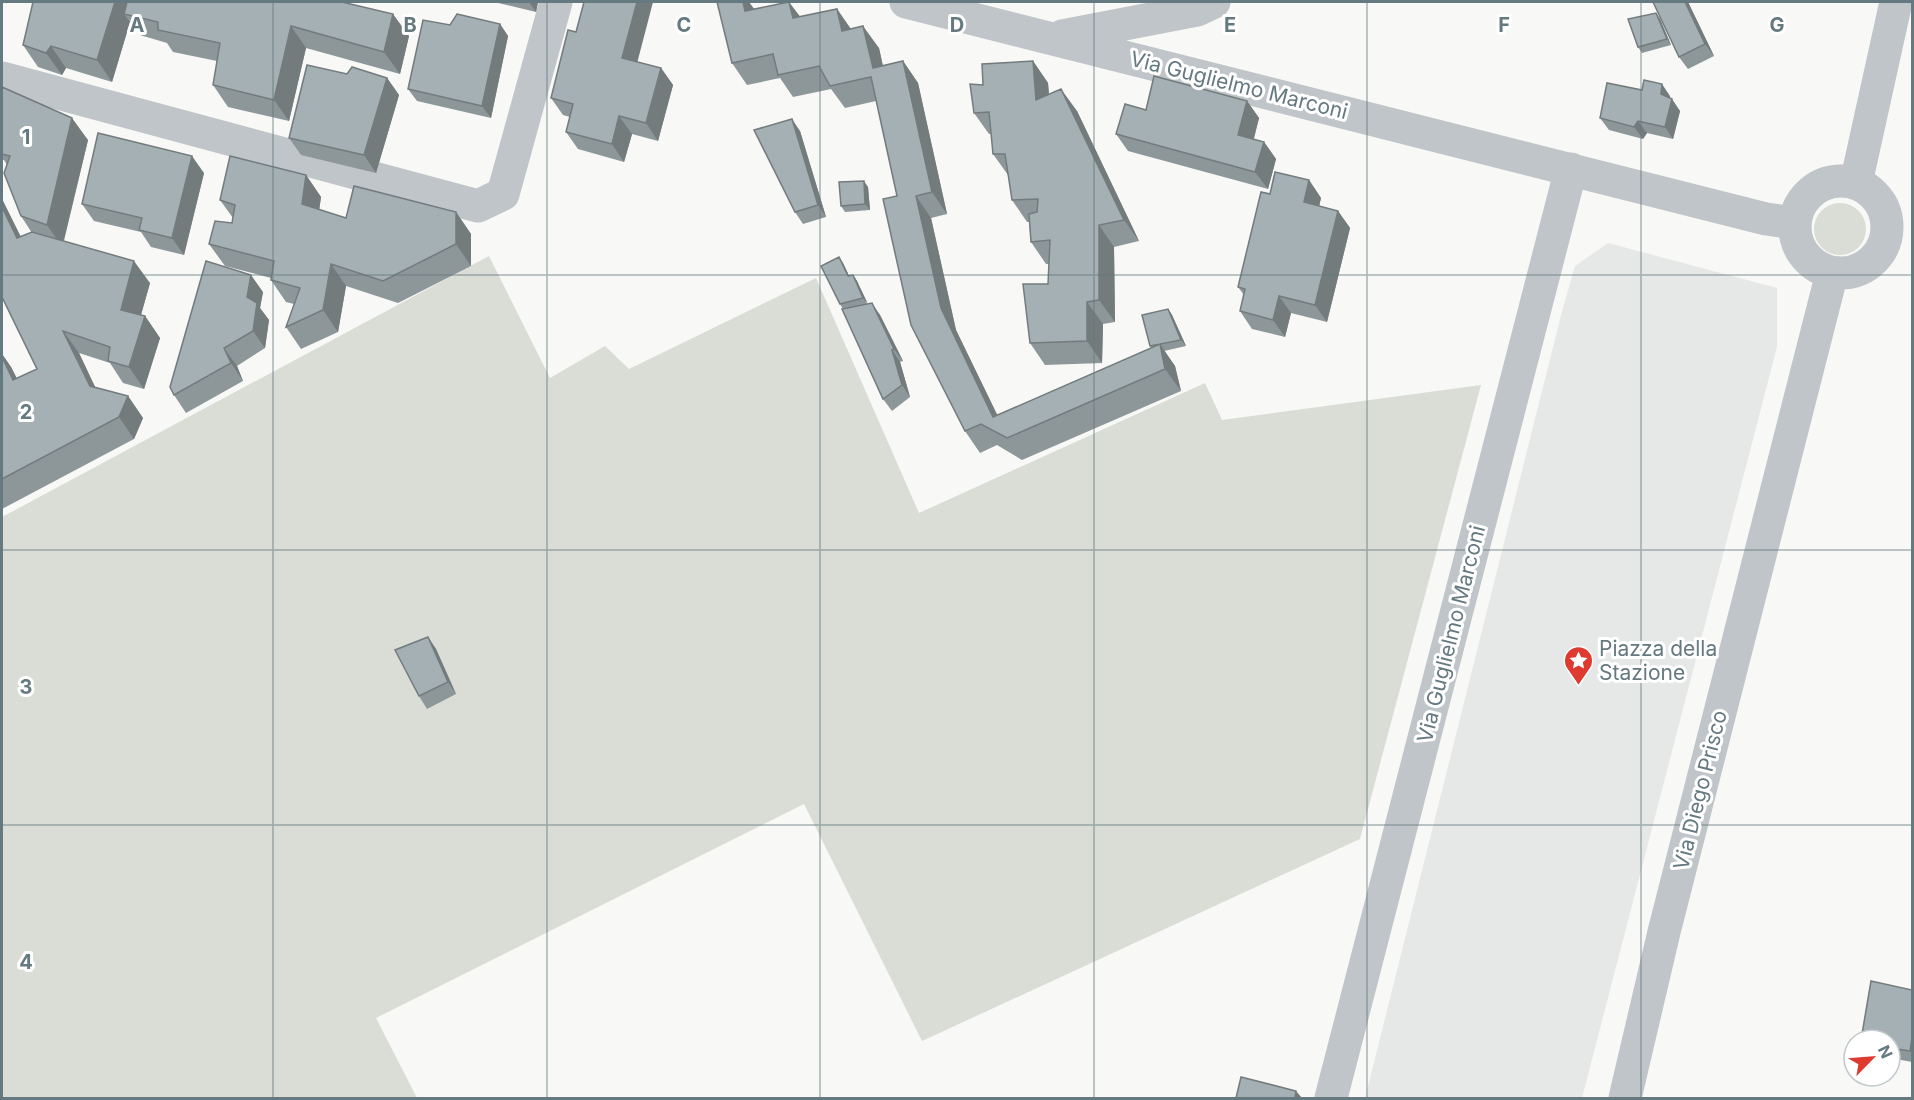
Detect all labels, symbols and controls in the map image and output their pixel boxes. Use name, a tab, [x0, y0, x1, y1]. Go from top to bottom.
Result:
text: A	[130, 13, 145, 37]
text: B	[403, 13, 417, 37]
text: C	[677, 13, 691, 37]
text: D	[950, 13, 964, 37]
text: E	[1224, 13, 1236, 37]
text: F	[1498, 13, 1510, 37]
text: G	[1769, 13, 1785, 37]
street label: Via Guglielmo Marconi	[1128, 46, 1350, 124]
text: 1	[22, 125, 30, 149]
text: 2	[20, 400, 32, 424]
street label: Via Guglielmo Marconi	[1412, 523, 1490, 745]
place label: Piazza della Stazione	[1599, 636, 1717, 685]
place icon: Piazza della Stazione	[1562, 644, 1594, 686]
text: 3	[20, 675, 32, 699]
street label: Via Diego Prisco	[1668, 708, 1732, 872]
text: 4	[19, 950, 33, 974]
north arrow	[1842, 1028, 1902, 1088]
text: N	[1874, 1042, 1897, 1061]

